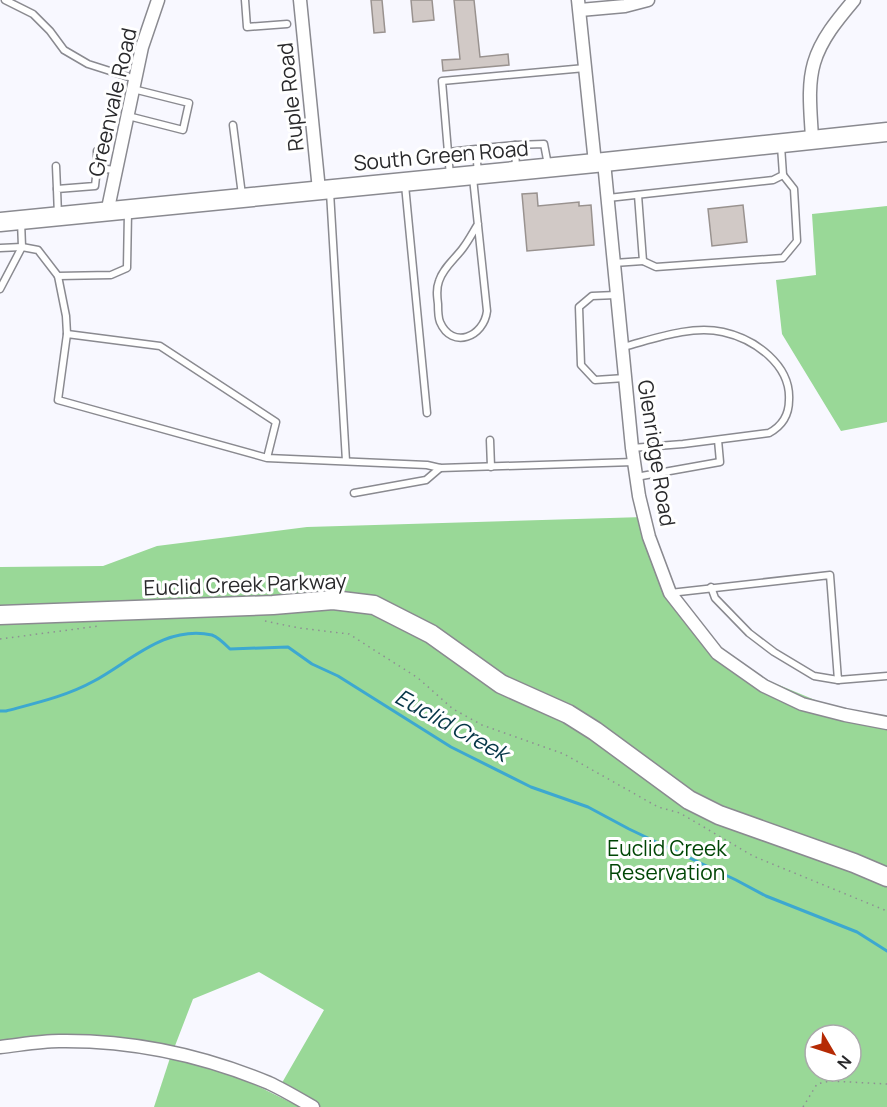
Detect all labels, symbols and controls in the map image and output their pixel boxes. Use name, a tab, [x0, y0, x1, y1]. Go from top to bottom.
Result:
street label: Greenvale Road	[81, 25, 143, 179]
street label: Ruple Road	[270, 41, 310, 153]
street label: South Green Road	[352, 133, 530, 177]
street label: Glenridge Road	[632, 378, 682, 528]
street label: Euclid Creek Parkway	[143, 566, 347, 602]
water label: Euclid Creek	[390, 682, 517, 770]
park label: Euclid Creek Reservation	[607, 834, 727, 886]
north arrow	[803, 1023, 863, 1083]
text: N	[832, 1051, 857, 1074]

